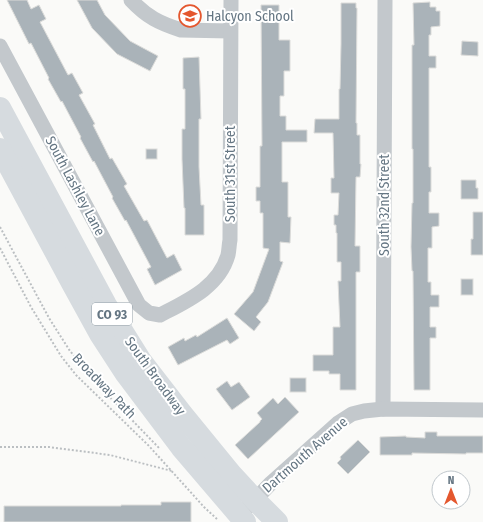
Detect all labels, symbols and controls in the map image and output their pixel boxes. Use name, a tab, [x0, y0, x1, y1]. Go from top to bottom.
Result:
school or university icon: Halcyon School	[177, 3, 203, 29]
place label: Halcyon School	[206, 8, 294, 25]
street label: South 31st Street	[222, 125, 239, 222]
street label: South Lashley Lane	[42, 133, 108, 239]
street label: South 32nd Street	[376, 154, 393, 256]
road number: CO 93	[92, 303, 132, 325]
street label: South Broadway	[121, 334, 190, 419]
street label: Broadway Path	[69, 350, 139, 422]
street label: Dartmouth Avenue	[259, 413, 351, 497]
north arrow	[431, 470, 471, 510]
text: N	[448, 474, 454, 487]

